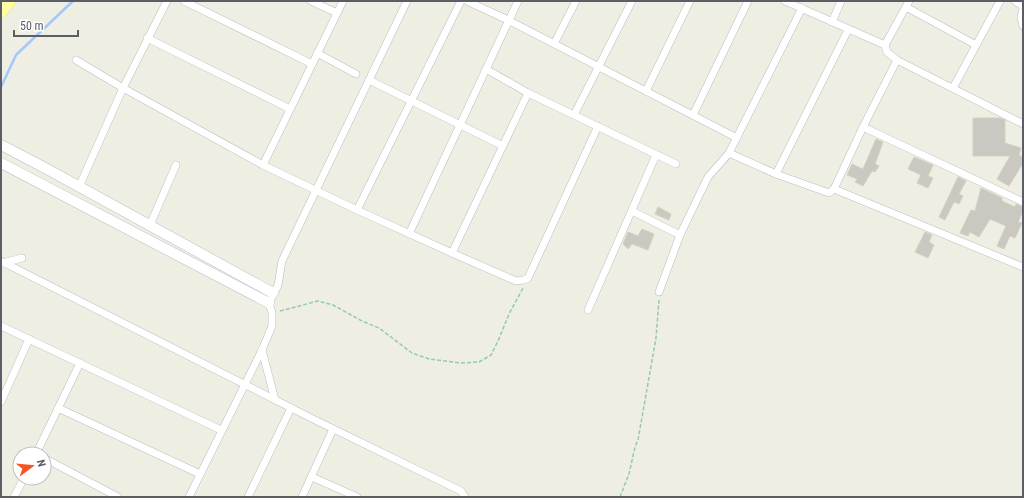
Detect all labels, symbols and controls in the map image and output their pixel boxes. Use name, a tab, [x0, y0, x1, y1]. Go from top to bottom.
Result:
scale bar	[14, 12, 78, 38]
text: 50 m	[20, 19, 44, 33]
north arrow	[12, 446, 52, 486]
text: N	[34, 458, 48, 469]

